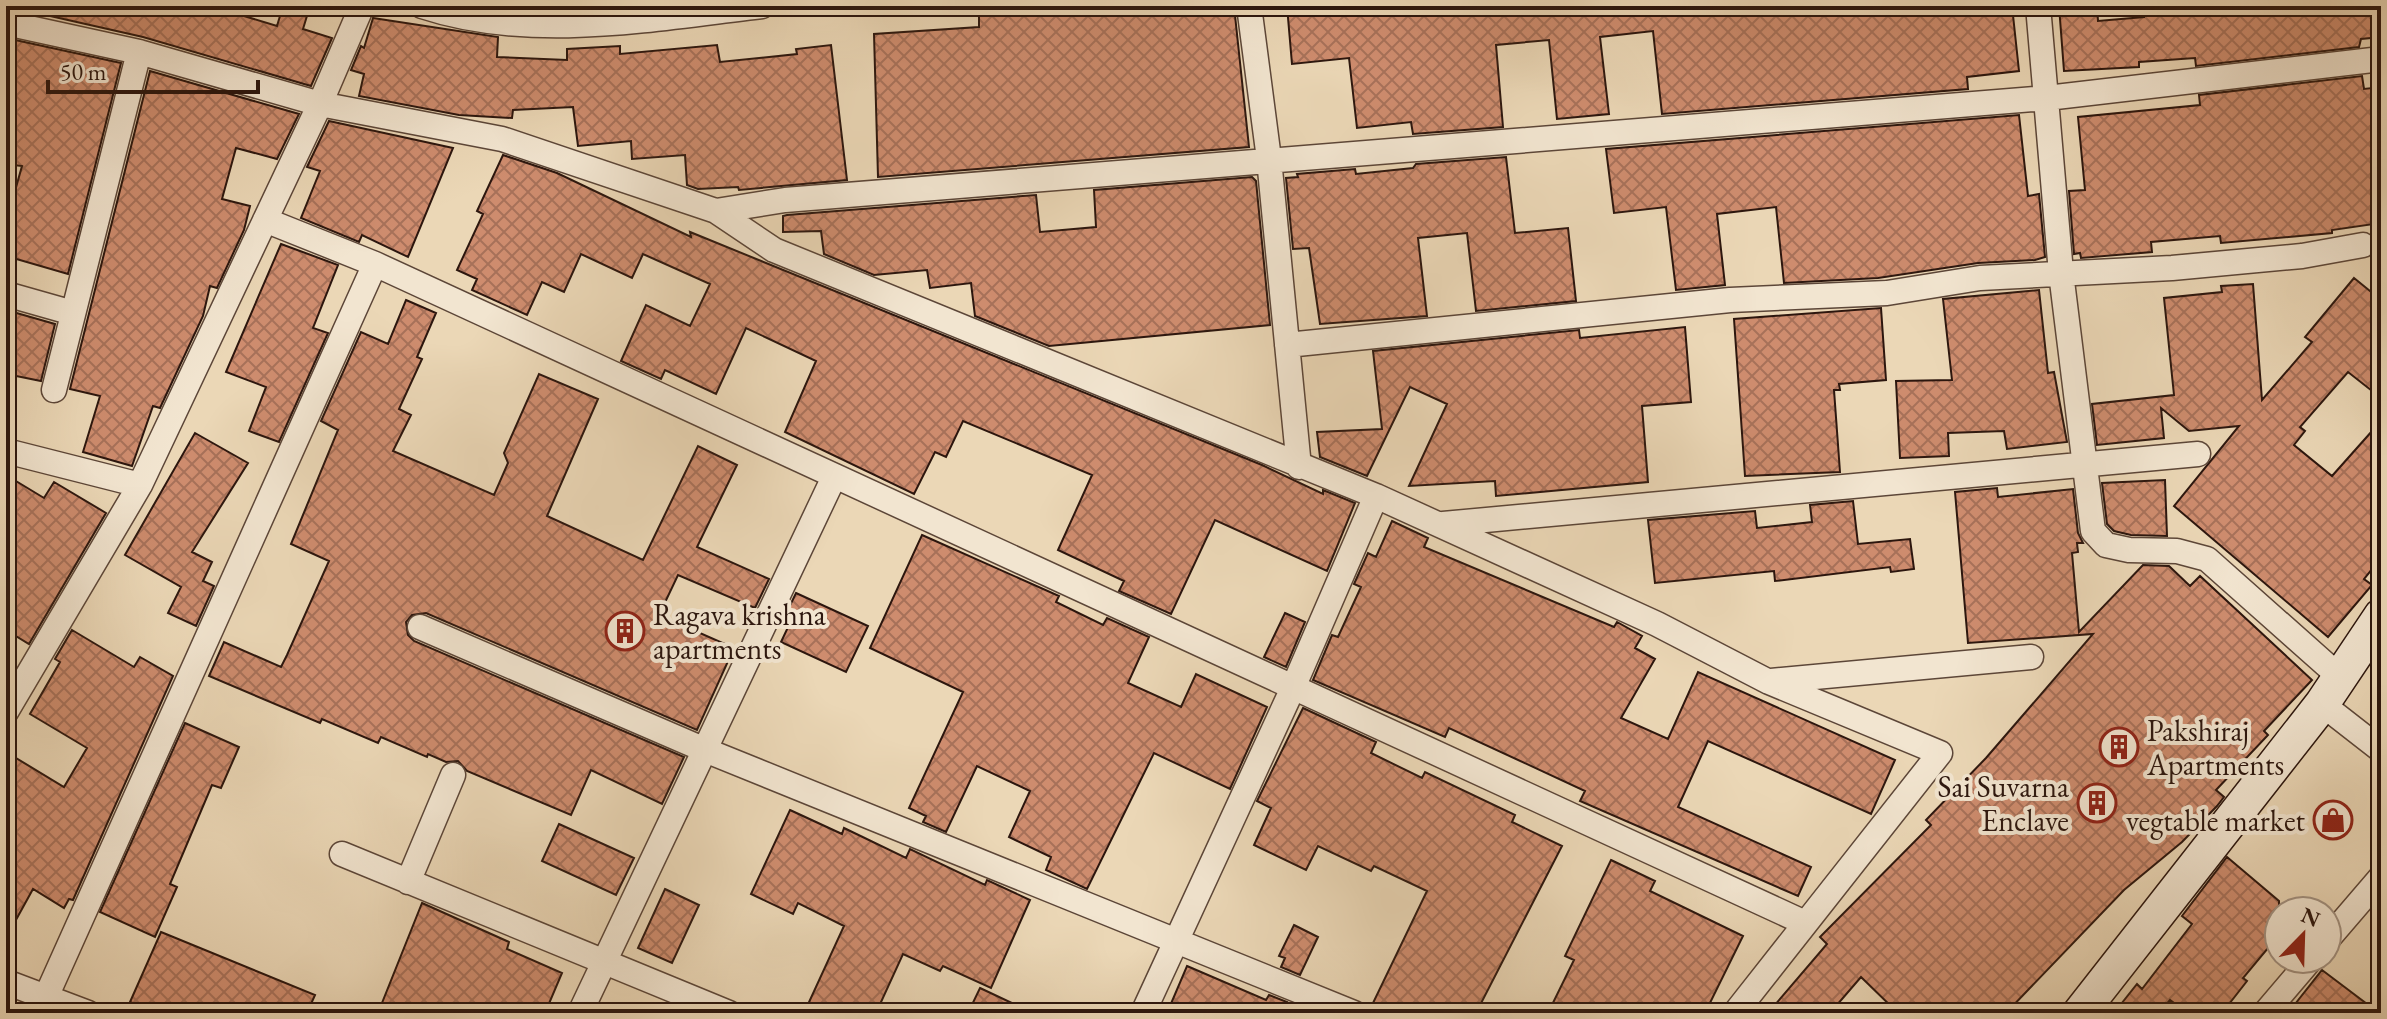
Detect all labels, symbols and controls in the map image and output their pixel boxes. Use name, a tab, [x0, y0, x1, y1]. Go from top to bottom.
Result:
scale bar	[48, 44, 258, 94]
text: 50 m	[60, 56, 107, 87]
place label: Ragava krishna apartments	[653, 595, 826, 668]
building icon: Ragava krishna apartments	[604, 610, 646, 652]
place label: Pakshiraj Apartments	[2146, 711, 2284, 784]
building icon: Pakshiraj Apartments	[2098, 726, 2140, 768]
place label: Sai Suvarna Enclave	[1937, 767, 2069, 840]
building icon: Sai Suvarna Enclave	[2076, 782, 2118, 824]
shop icon: vegtable market	[2312, 799, 2354, 841]
place label: vegtable market	[2126, 801, 2306, 840]
north arrow	[2263, 895, 2343, 975]
text: N	[2297, 900, 2325, 934]

